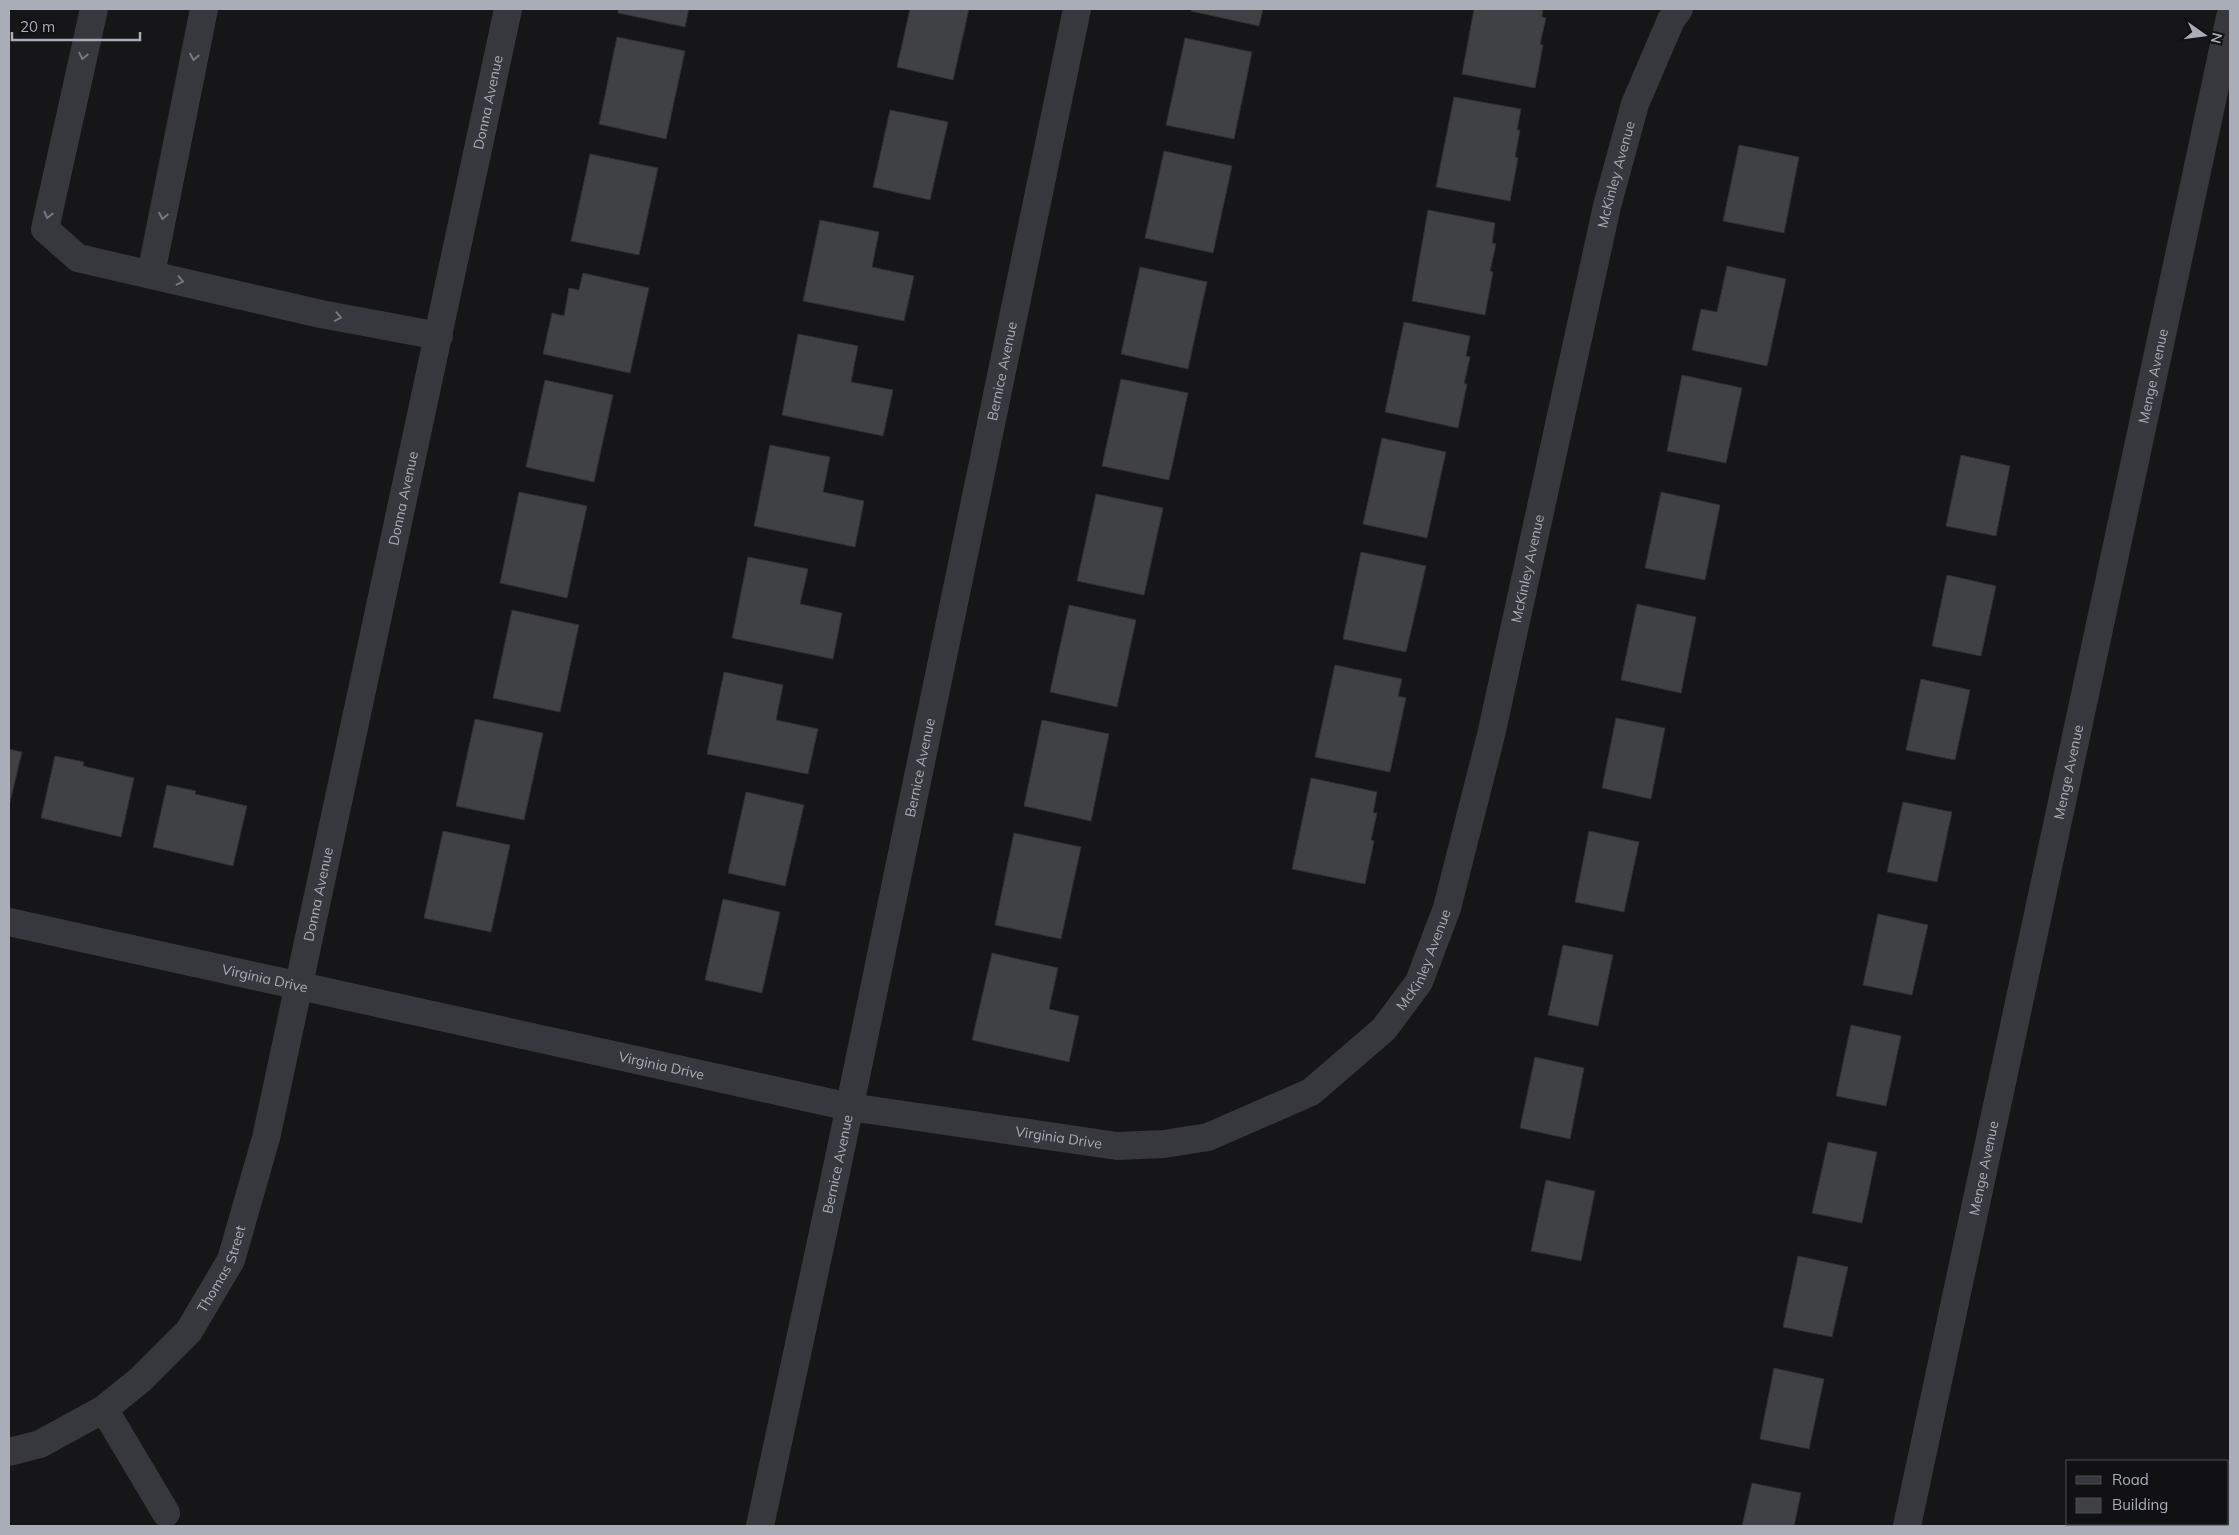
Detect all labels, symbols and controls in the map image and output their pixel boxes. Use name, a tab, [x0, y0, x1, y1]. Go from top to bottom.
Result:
scale bar	[12, 10, 140, 42]
north arrow	[2179, 10, 2229, 60]
text: 20 m	[20, 17, 55, 36]
text: N	[2207, 31, 2227, 45]
one-way arrow	[78, 52, 89, 61]
one-way arrow	[190, 52, 200, 61]
street label: Donna Avenue	[469, 54, 507, 151]
street label: McKinley Avenue	[1593, 119, 1639, 230]
one-way arrow	[43, 211, 54, 219]
one-way arrow	[158, 212, 169, 220]
one-way arrow	[175, 275, 184, 286]
one-way arrow	[334, 311, 343, 321]
street label: Bernice Avenue	[983, 320, 1021, 422]
street label: Menge Avenue	[2134, 327, 2172, 425]
street label: Donna Avenue	[384, 450, 422, 547]
street label: McKinley Avenue	[1507, 513, 1548, 624]
street label: Bernice Avenue	[901, 717, 939, 819]
street label: Menge Avenue	[2049, 723, 2087, 821]
street label: Donna Avenue	[299, 846, 337, 943]
street label: McKinley Avenue	[1392, 907, 1455, 1014]
street label: Virginia Drive	[220, 960, 310, 996]
street label: Virginia Drive	[617, 1047, 706, 1084]
street label: Bernice Avenue	[818, 1113, 857, 1215]
street label: Menge Avenue	[1965, 1119, 2002, 1217]
street label: Virginia Drive	[1014, 1122, 1103, 1153]
street label: Thomas Street	[193, 1223, 249, 1316]
legend	[2066, 1460, 2229, 1525]
text: Road	[2112, 1470, 2149, 1489]
text: Building	[2112, 1495, 2168, 1514]

